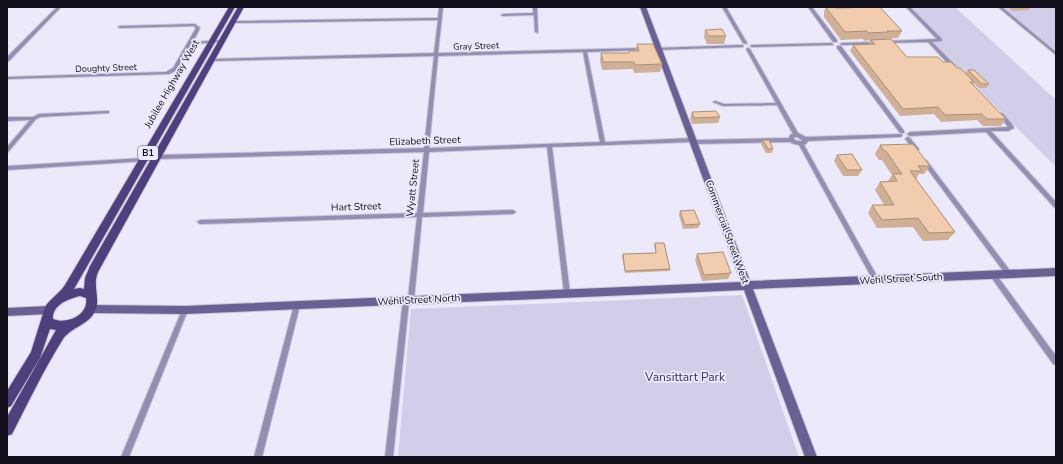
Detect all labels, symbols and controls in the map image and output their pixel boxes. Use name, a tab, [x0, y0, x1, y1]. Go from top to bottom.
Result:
street label: Jubilee Highway West	[140, 37, 203, 132]
street label: Gray Street	[453, 39, 500, 53]
street label: Doughty Street	[75, 61, 138, 75]
street label: Elizabeth Street	[389, 133, 461, 149]
road number: B1	[138, 146, 158, 160]
street label: Wyatt Street	[403, 158, 423, 217]
street label: Commercial Street West	[702, 178, 752, 286]
street label: Hart Street	[331, 199, 382, 215]
street label: Wehl Street South	[859, 270, 943, 288]
street label: Wehl Street North	[377, 291, 461, 309]
park label: Vansittart Park	[644, 369, 726, 385]

